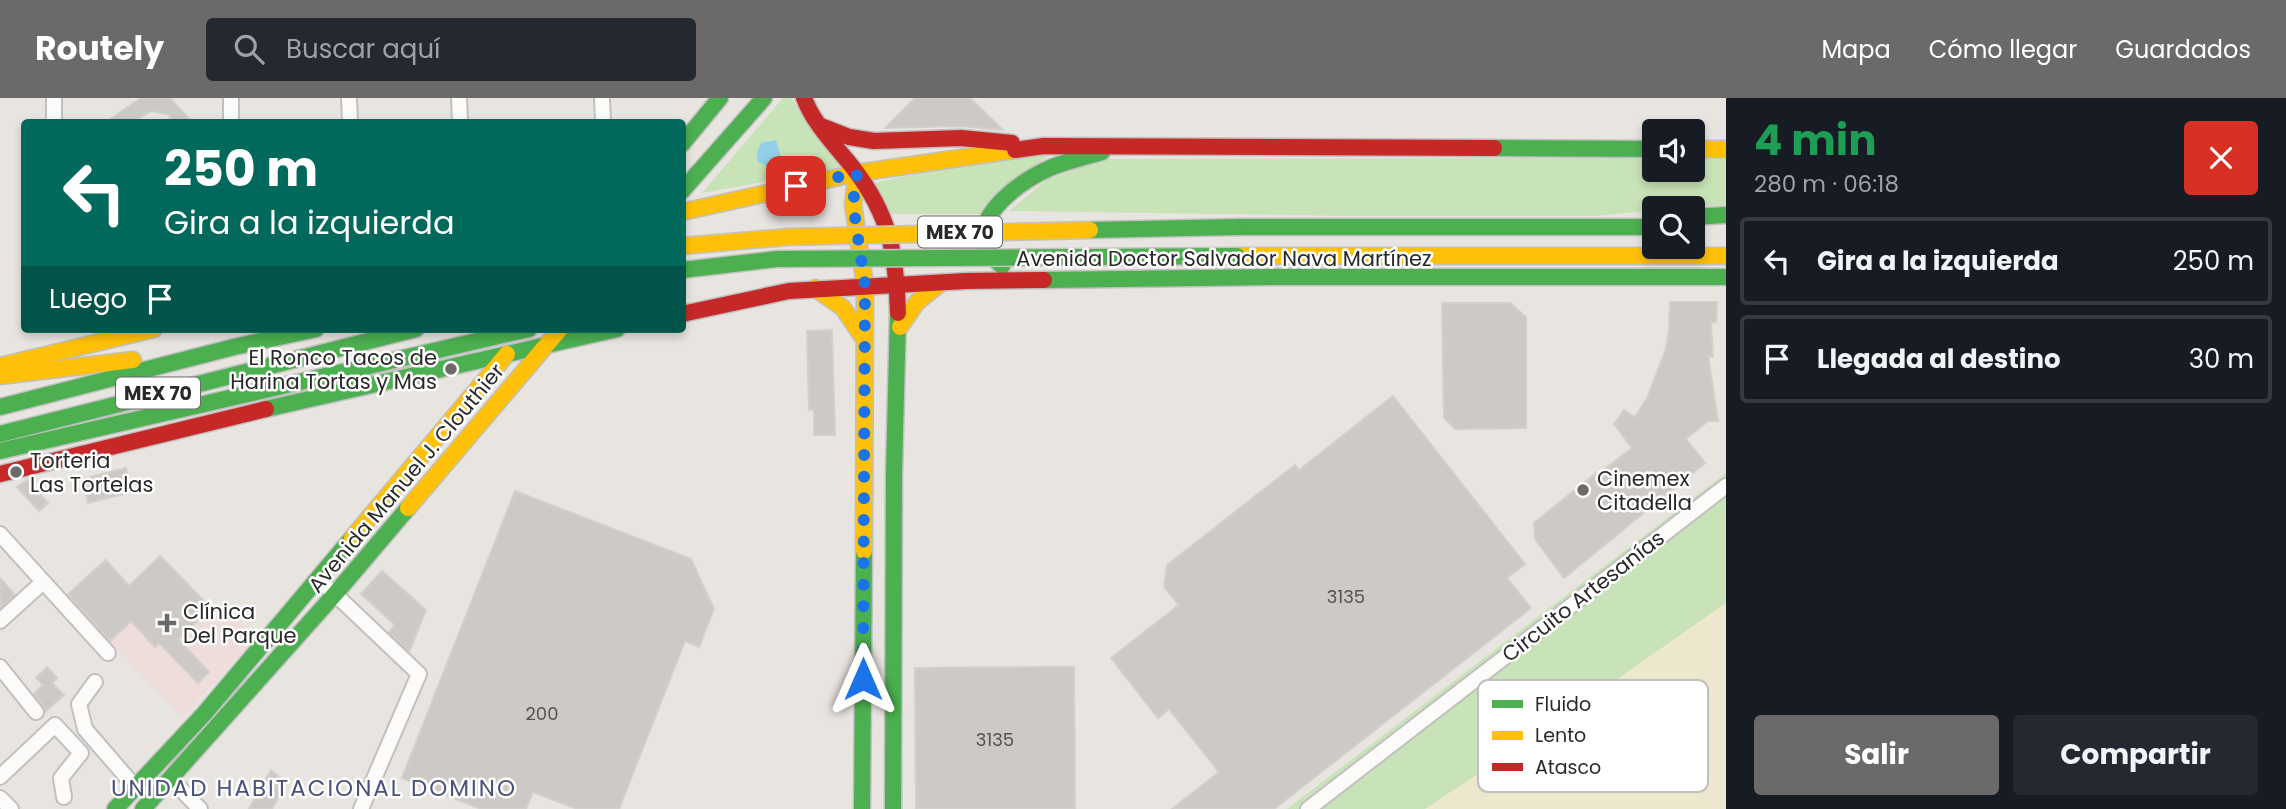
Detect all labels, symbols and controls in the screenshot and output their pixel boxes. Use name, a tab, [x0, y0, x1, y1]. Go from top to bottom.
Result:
search box	[206, 18, 696, 81]
text: Routely	[35, 25, 164, 72]
icon: search	[230, 30, 268, 68]
text: Buscar aquí	[286, 31, 440, 67]
text: Mapa	[1821, 33, 1891, 66]
text: Cómo llegar	[1929, 33, 2077, 66]
text: Guardados	[2115, 33, 2251, 66]
text: 4 min	[1754, 111, 1877, 170]
map controls	[1642, 119, 1705, 259]
button: sound	[1642, 119, 1705, 182]
button: close	[2184, 121, 2258, 195]
text: 250 m	[164, 135, 318, 203]
icon: left	[49, 147, 140, 238]
pin	[766, 156, 826, 216]
icon: arrive	[777, 167, 815, 205]
text: 280 m · 06:18	[1754, 168, 1899, 200]
button: search	[1642, 196, 1705, 259]
text: Gira a la izquierda	[164, 200, 455, 245]
road number: MEX 70	[918, 216, 1002, 248]
icon: left	[1758, 242, 1796, 280]
text: Gira a la izquierda	[1817, 243, 2059, 279]
text: 250 m	[2173, 243, 2254, 279]
street label: Avenida Doctor Salvador Nava Martínez	[1016, 244, 1432, 273]
icon: arrive	[141, 280, 179, 318]
text: Luego	[49, 281, 127, 317]
icon: arrive	[1758, 340, 1796, 378]
text: Llegada al destino	[1817, 341, 2061, 377]
text: 30 m	[2189, 341, 2254, 377]
place label: El Ronco Tacos de Harina Tortas y Mas	[230, 343, 437, 396]
street label: Avenida Manuel J. Clouthier	[301, 357, 511, 599]
marker: El Ronco Tacos de Harina Tortas y Mas	[443, 361, 459, 377]
road number: MEX 70	[116, 378, 200, 408]
place label: Torteria Las Tortelas	[30, 446, 153, 499]
marker: Torteria Las Tortelas	[8, 464, 24, 480]
place label: Cinemex Citadella	[1597, 464, 1692, 517]
marker: Cinemex Citadella	[1575, 482, 1591, 498]
street label: Circuito Artesanías	[1496, 523, 1670, 669]
house number: 3135	[1327, 584, 1365, 609]
place label: Clínica Del Parque	[183, 597, 296, 650]
marker: Clínica Del Parque	[157, 613, 177, 633]
position arrow	[826, 642, 900, 716]
legend	[1478, 680, 1708, 792]
text: Fluido	[1535, 691, 1591, 718]
house number: 200	[526, 701, 558, 726]
button: Salir	[1754, 715, 1999, 795]
button: Compartir	[2013, 715, 2258, 795]
text: Lento	[1535, 722, 1586, 749]
house number: 3135	[976, 727, 1014, 752]
text: Atasco	[1535, 754, 1601, 781]
district label: UNIDAD HABITACIONAL DOMINO	[111, 772, 517, 804]

